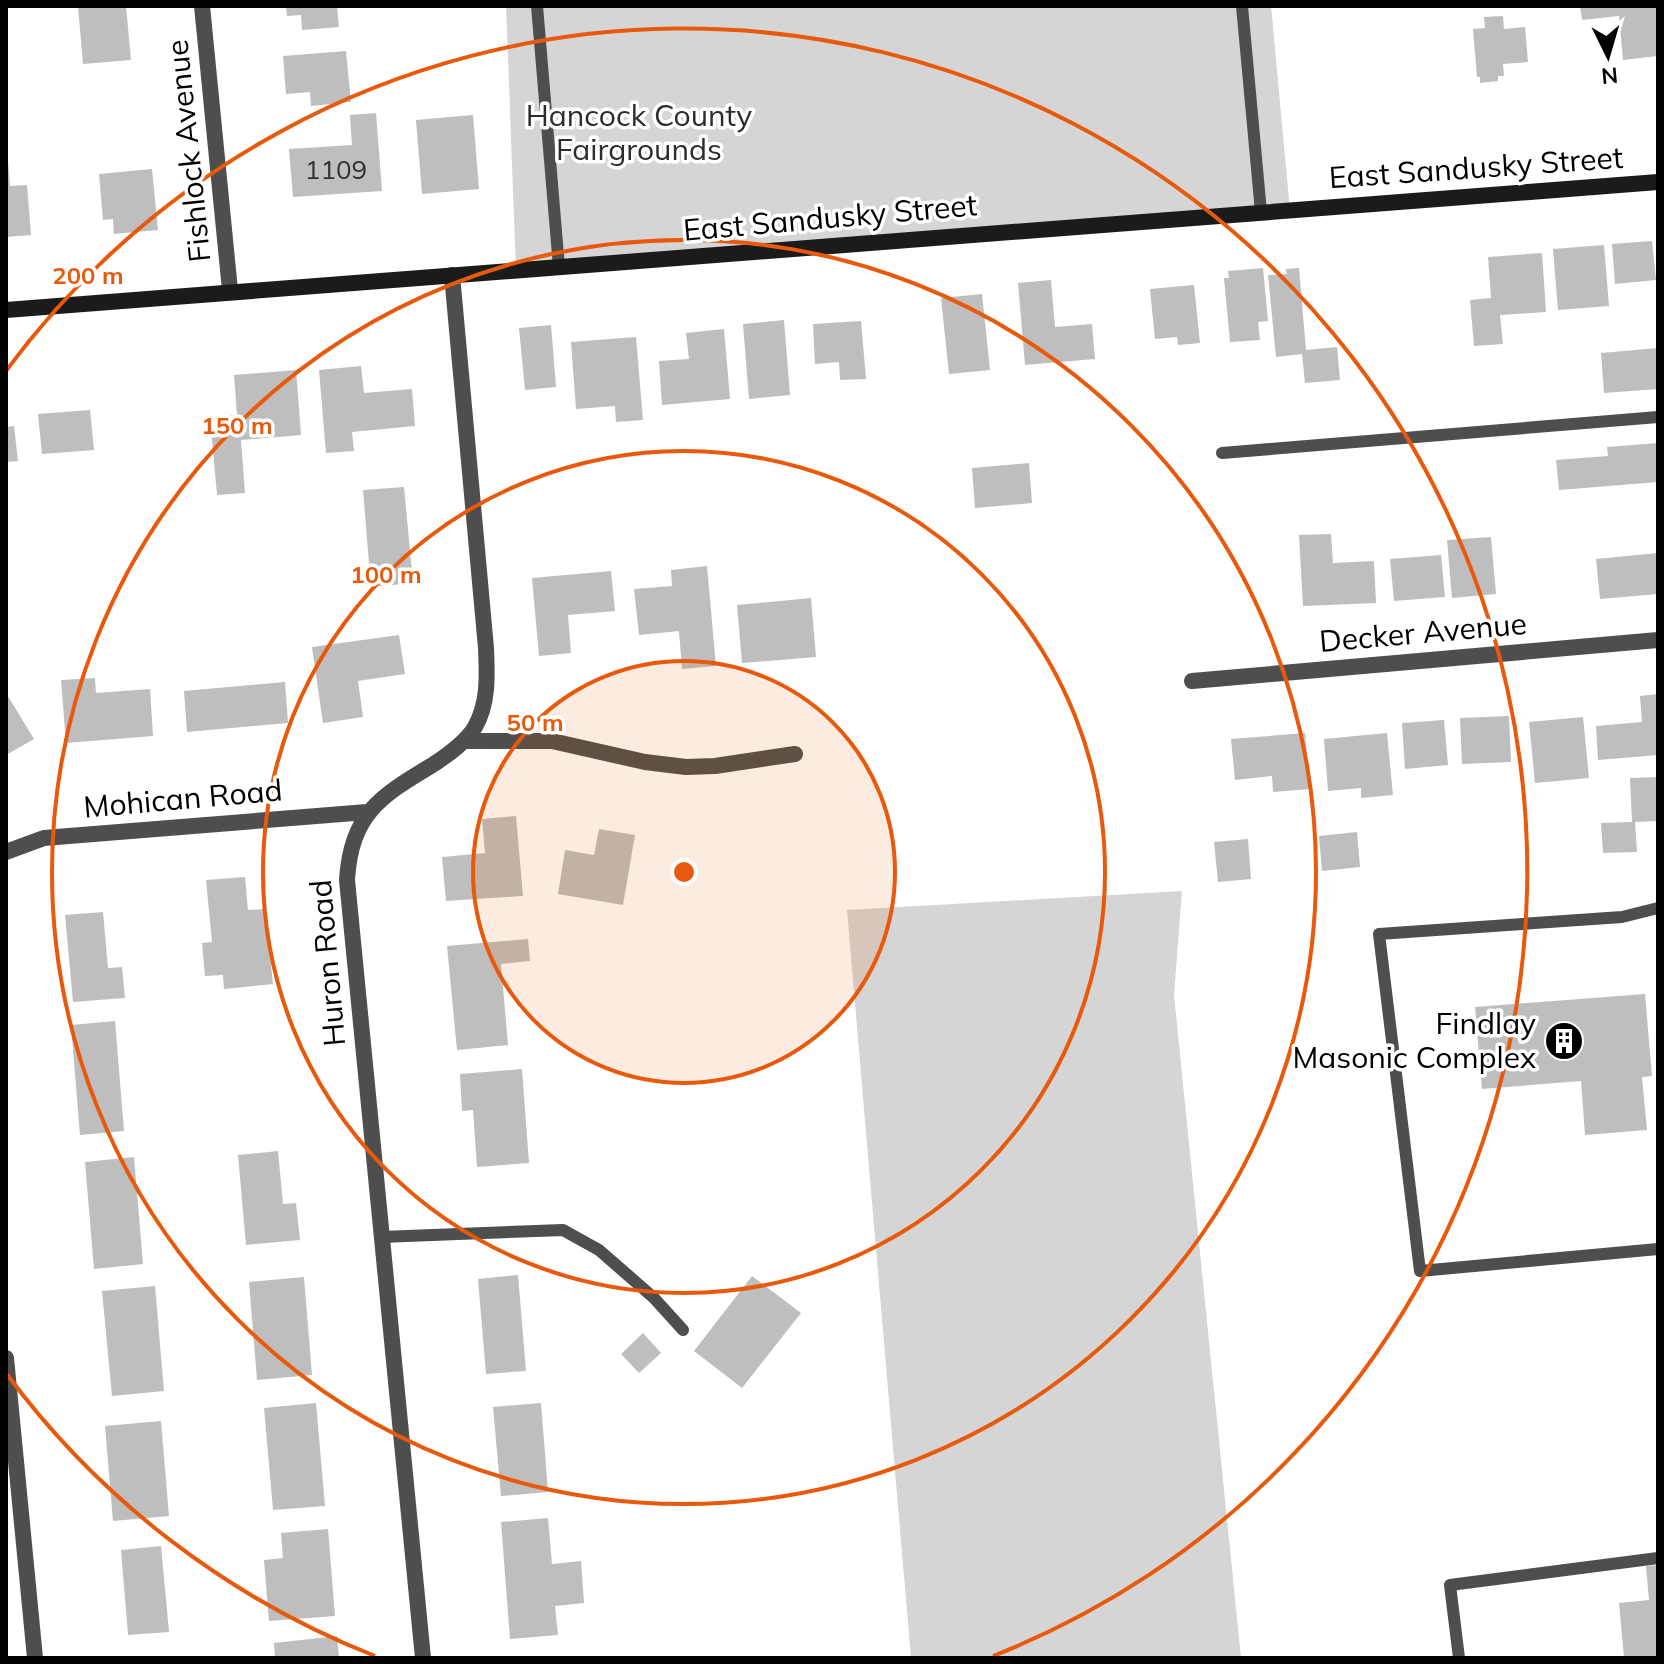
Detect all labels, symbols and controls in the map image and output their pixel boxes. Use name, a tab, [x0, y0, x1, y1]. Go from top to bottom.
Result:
north arrow	[1568, 16, 1648, 96]
street label: Fishlock Avenue	[157, 38, 219, 264]
text: N	[1600, 61, 1619, 91]
park label: Hancock County Fairgrounds	[526, 96, 752, 168]
street label: East Sandusky Street	[1328, 138, 1624, 196]
house number: 1109	[305, 153, 367, 186]
street label: East Sandusky Street	[682, 185, 978, 249]
text: 200 m	[52, 260, 124, 290]
text: 150 m	[201, 410, 273, 440]
text: 100 m	[350, 559, 422, 589]
street label: Decker Avenue	[1318, 604, 1528, 660]
text: 50 m	[507, 707, 563, 737]
street label: Mohican Road	[82, 770, 284, 826]
centre of rings	[670, 858, 698, 886]
street label: Huron Road	[301, 878, 353, 1048]
place label: Findlay Masonic Complex	[1293, 1004, 1536, 1076]
building icon: Findlay Masonic Complex	[1543, 1020, 1585, 1062]

